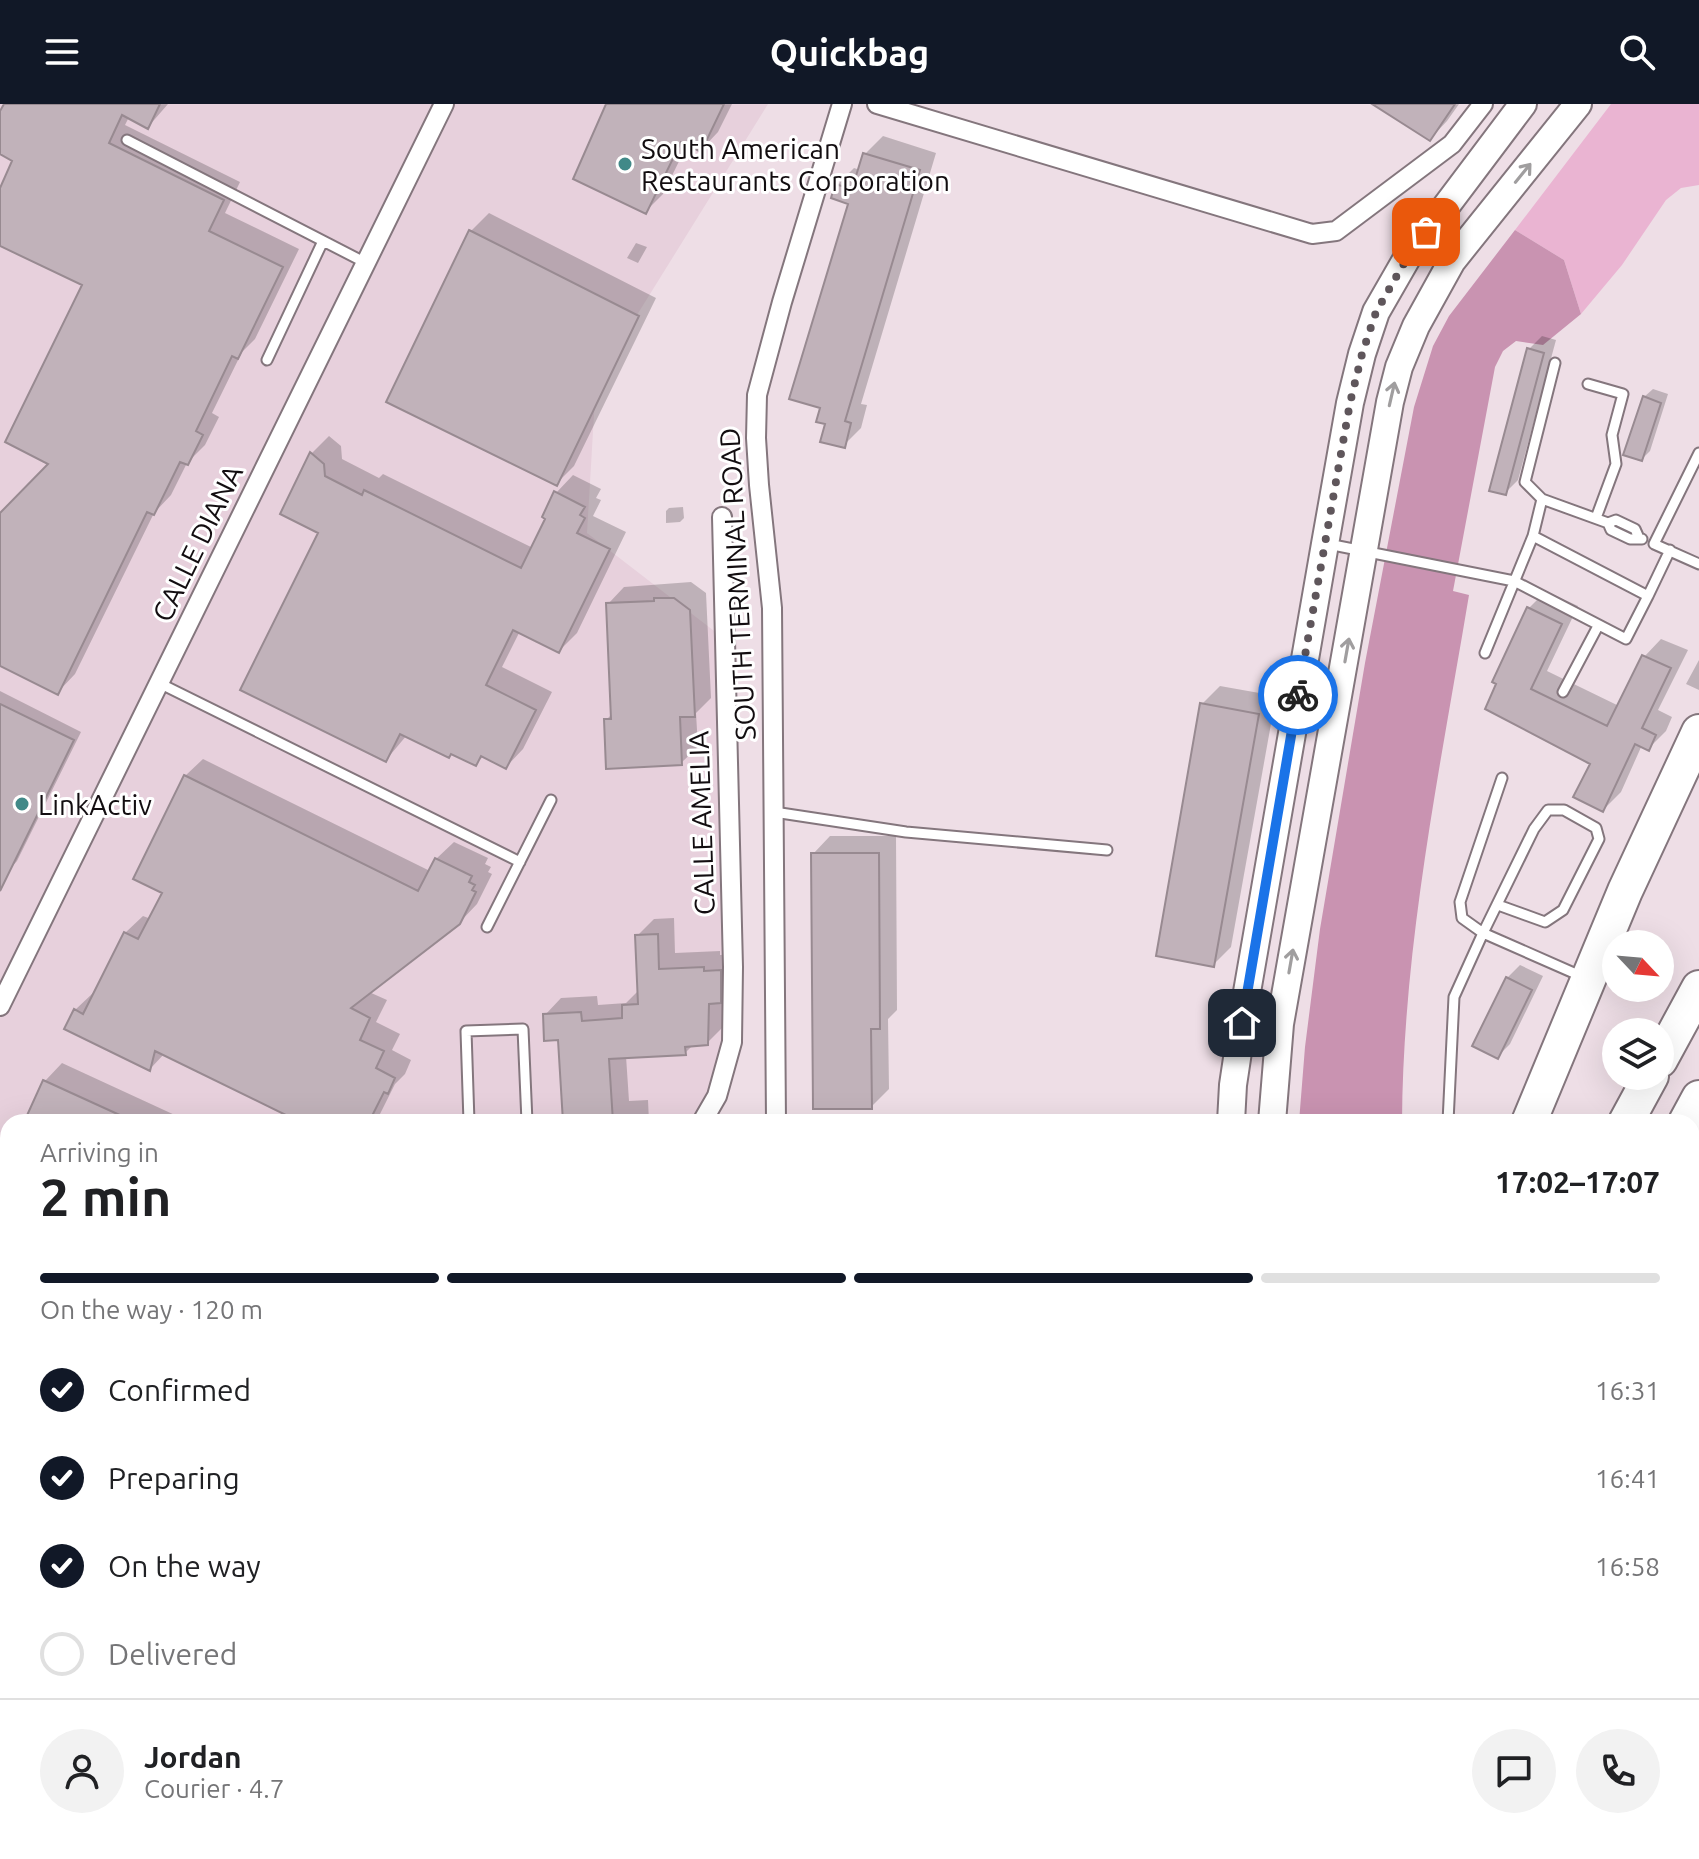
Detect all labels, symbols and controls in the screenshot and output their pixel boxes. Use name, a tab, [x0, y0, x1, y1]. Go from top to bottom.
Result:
icon: menu	[40, 30, 84, 74]
icon: search	[1615, 30, 1659, 74]
text: Quickbag	[770, 32, 929, 73]
place label: South American Restaurants Corporation	[641, 133, 950, 196]
marker: South American Restaurants Corporation	[616, 155, 634, 173]
one-way arrow	[1514, 163, 1532, 184]
pin	[1392, 198, 1460, 266]
icon: bag	[1404, 210, 1448, 254]
one-way arrow	[1386, 382, 1401, 408]
street label: SOUTH TERMINAL ROAD	[713, 427, 761, 741]
street label: CALLE DIANA	[146, 460, 248, 626]
one-way arrow	[1341, 638, 1356, 664]
courier	[1258, 655, 1338, 735]
icon: bike	[1276, 673, 1320, 717]
street label: CALLE AMELIA	[682, 730, 720, 916]
place label: LinkActiv	[38, 789, 152, 820]
marker: LinkActiv	[13, 795, 31, 813]
north arrow	[1602, 930, 1674, 1002]
map controls	[1602, 930, 1674, 1090]
one-way arrow	[1285, 949, 1300, 975]
pin	[1208, 989, 1276, 1057]
icon: home	[1220, 1001, 1264, 1045]
button: layers	[1602, 1018, 1674, 1090]
text: Arriving in	[40, 1138, 159, 1167]
text: 17:02–17:07	[1495, 1165, 1660, 1199]
text: 2 min	[40, 1168, 171, 1226]
text: On the way · 120 m	[40, 1295, 263, 1324]
icon: check	[40, 1368, 84, 1412]
text: Confirmed	[108, 1373, 251, 1407]
text: 16:31	[1595, 1376, 1660, 1405]
icon: check	[40, 1456, 84, 1500]
text: Preparing	[108, 1461, 240, 1495]
text: 16:41	[1595, 1464, 1660, 1493]
icon: check	[40, 1544, 84, 1588]
text: On the way	[108, 1549, 261, 1583]
text: 16:58	[1595, 1552, 1660, 1581]
text: Delivered	[108, 1637, 237, 1671]
button: person	[40, 1729, 124, 1813]
button: chat	[1472, 1729, 1556, 1813]
button: phone	[1576, 1729, 1660, 1813]
text: Jordan	[144, 1740, 242, 1774]
text: Courier · 4.7	[144, 1774, 284, 1803]

